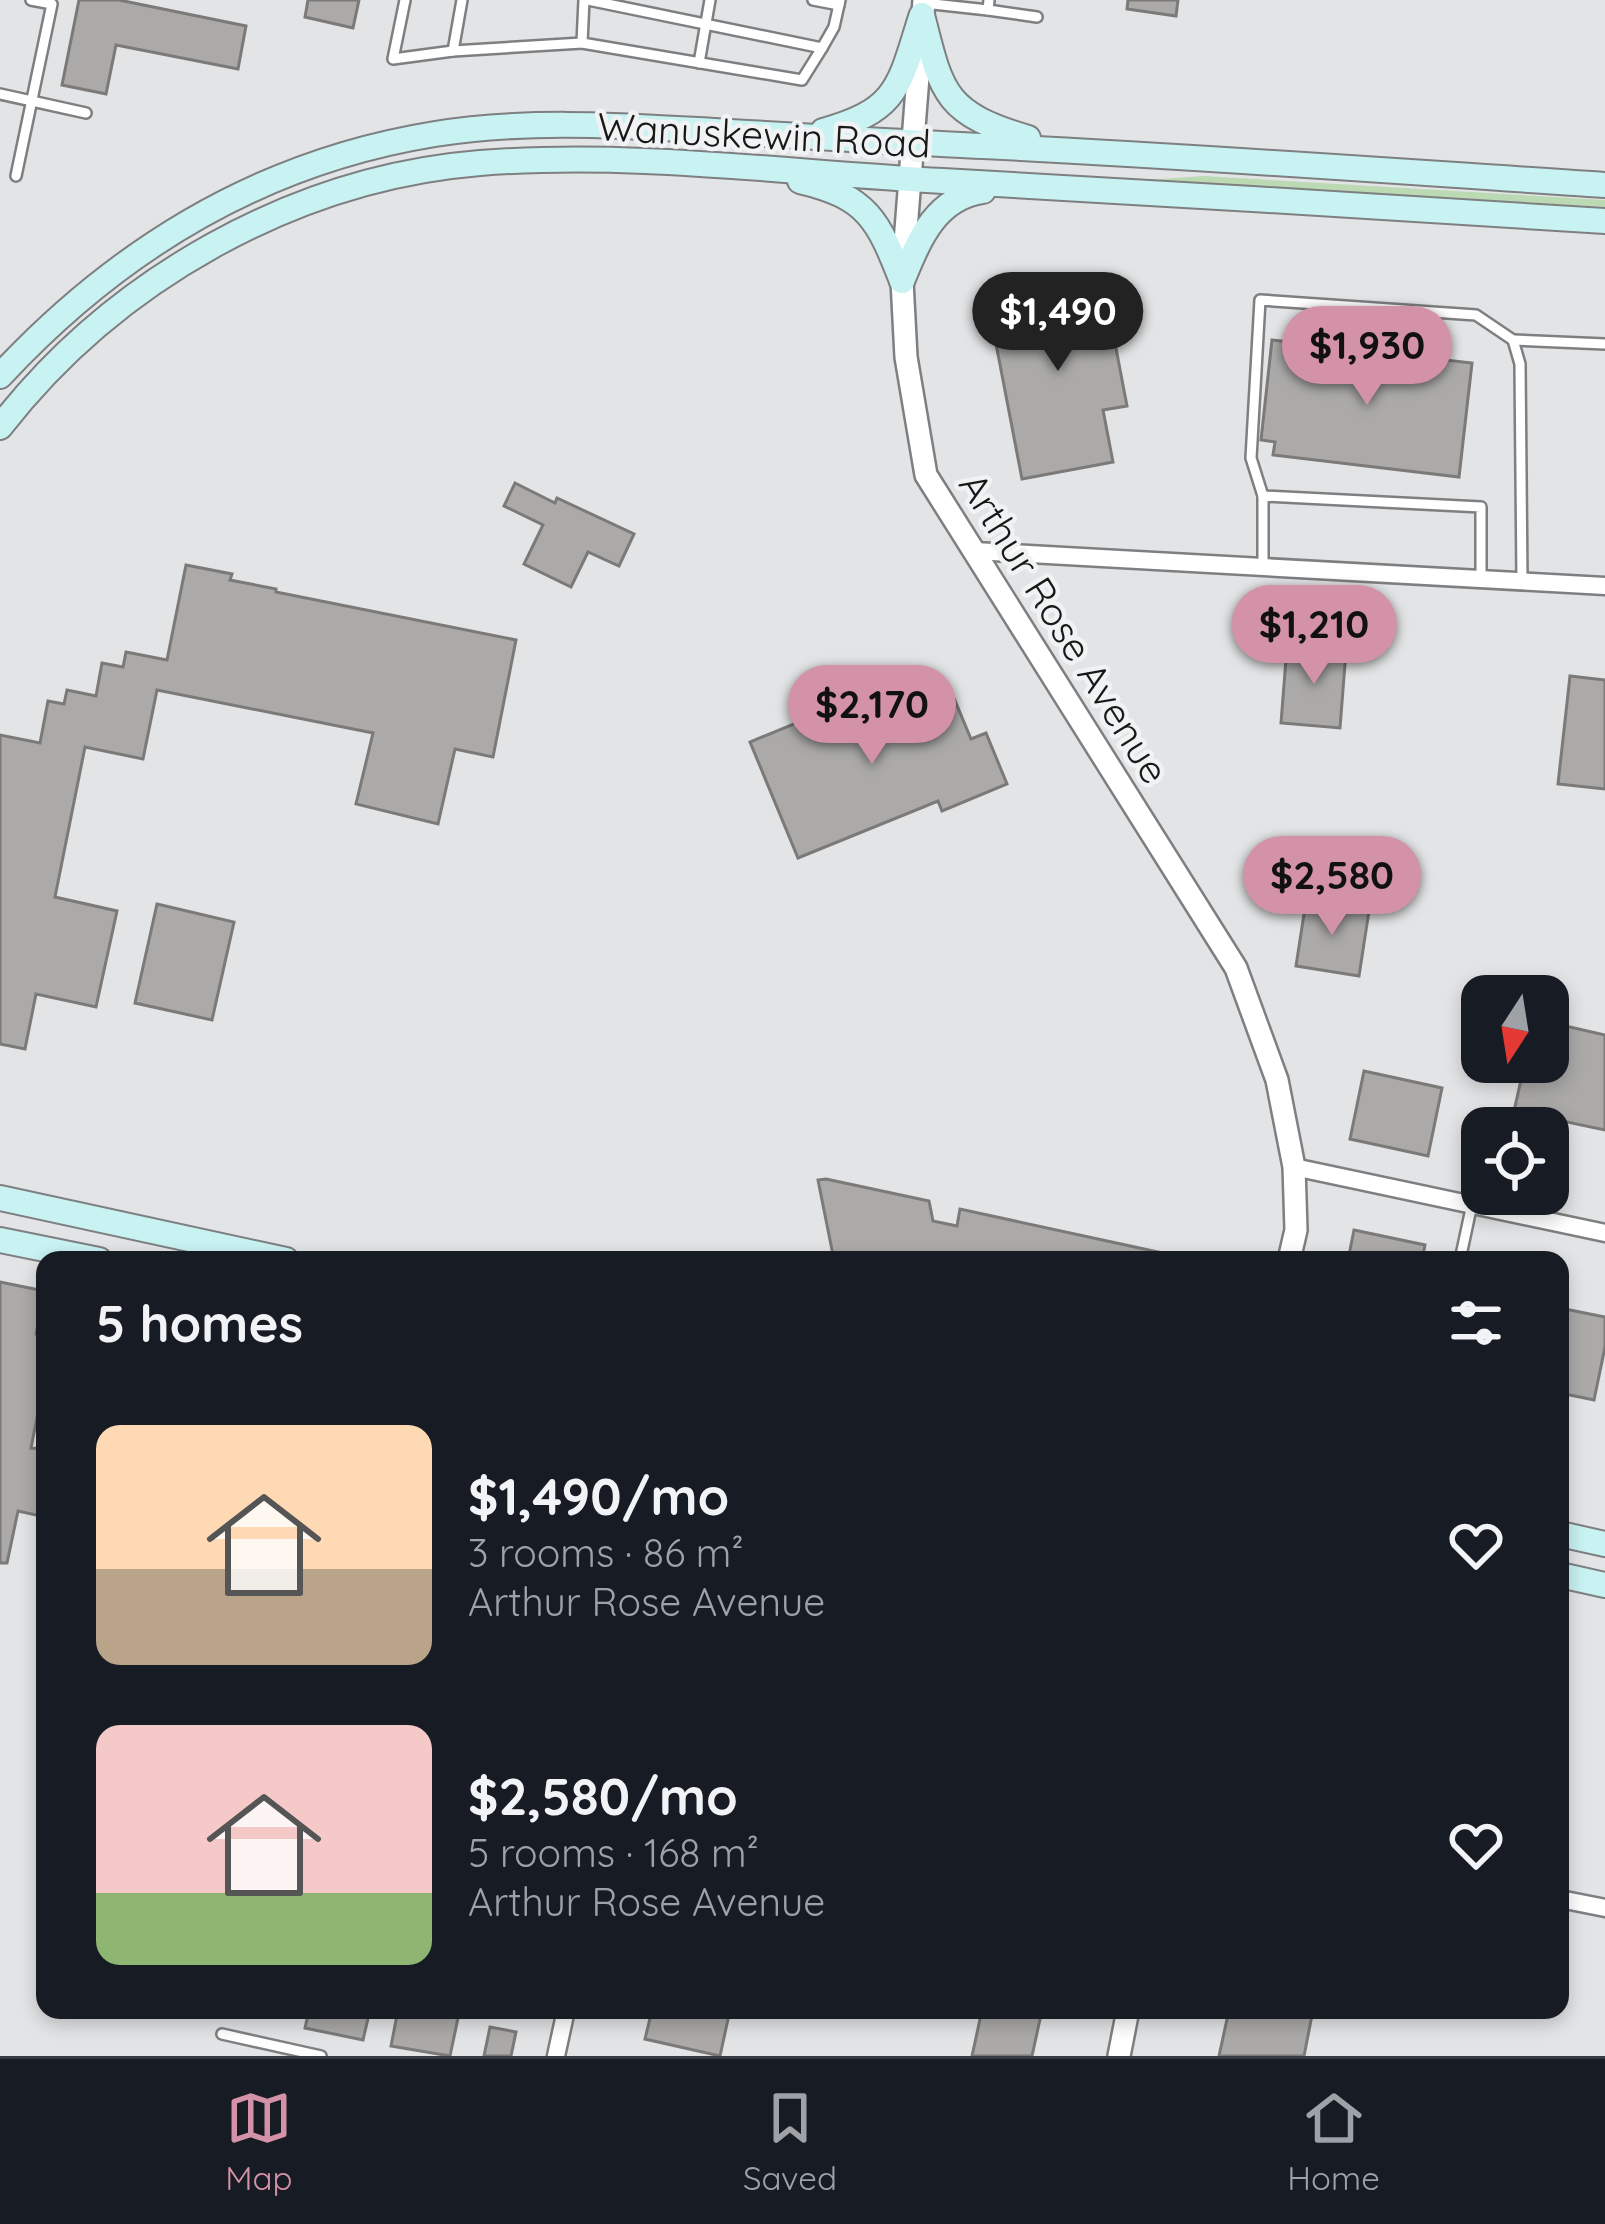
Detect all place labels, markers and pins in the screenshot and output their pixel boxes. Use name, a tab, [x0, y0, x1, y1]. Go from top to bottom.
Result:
pin: $1,490	[960, 272, 1156, 374]
pin: $1,930	[1269, 306, 1465, 408]
pin: $1,210	[1216, 585, 1412, 687]
pin: $2,170	[774, 665, 970, 767]
pin: $2,580	[1234, 836, 1430, 938]

